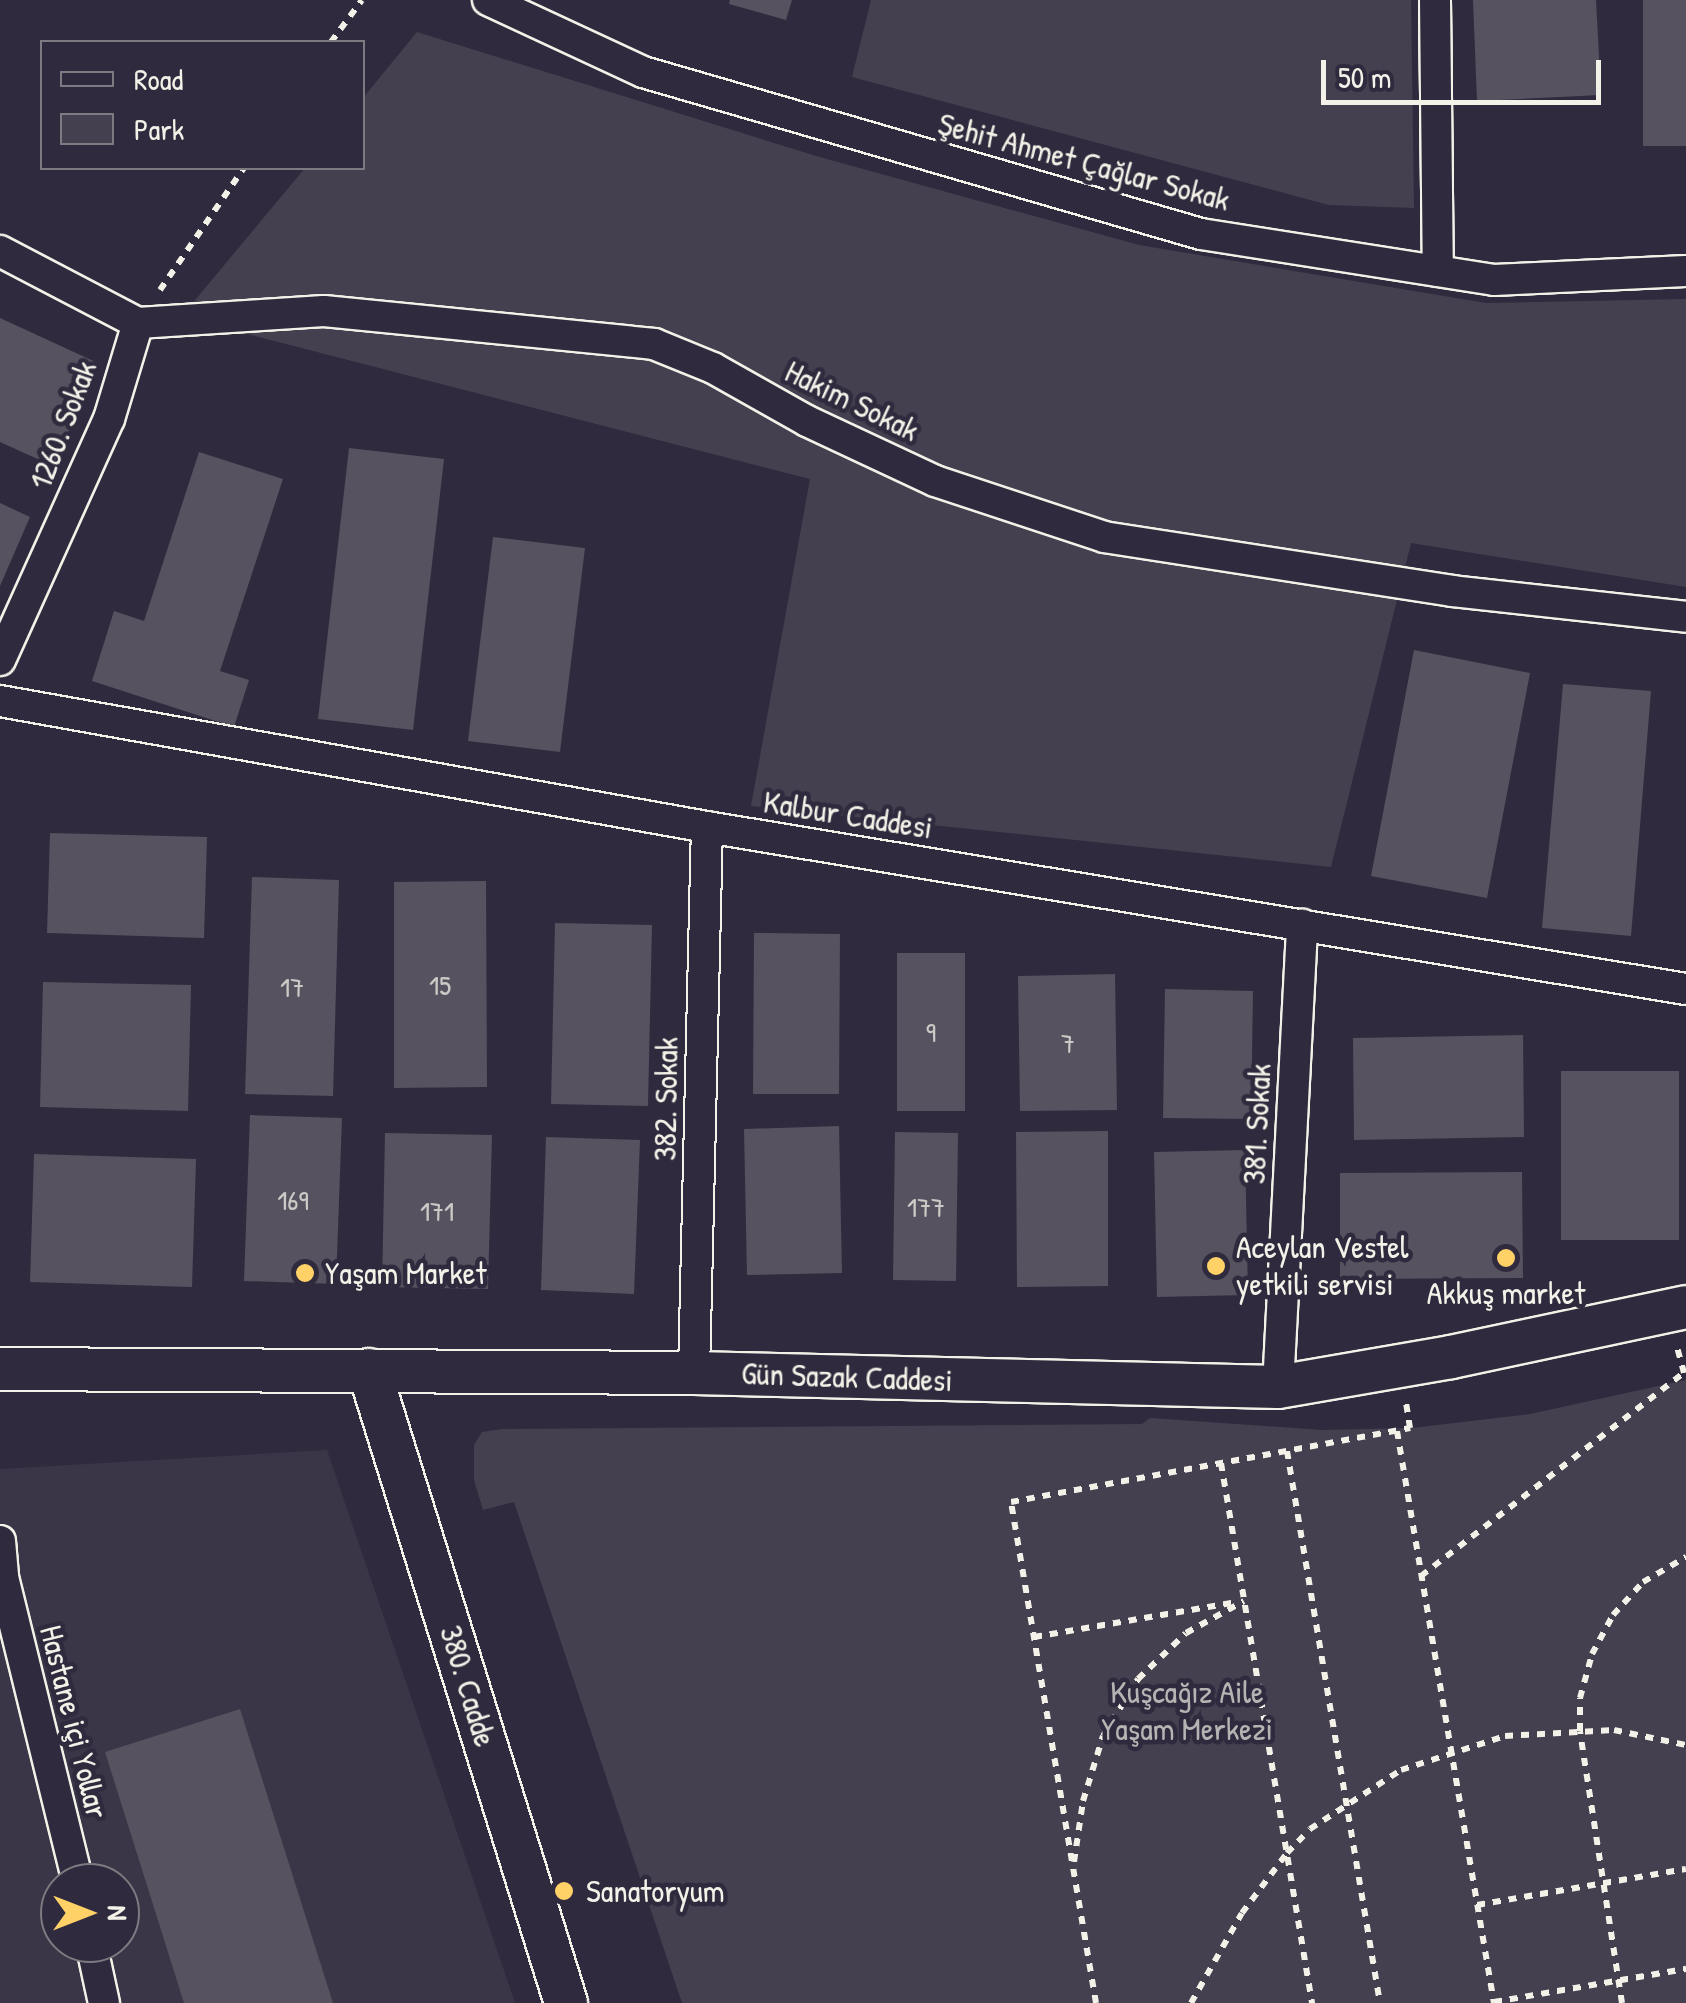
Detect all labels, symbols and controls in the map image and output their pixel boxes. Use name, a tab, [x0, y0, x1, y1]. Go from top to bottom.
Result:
legend	[40, 40, 365, 170]
scale bar	[1326, 40, 1606, 102]
text: 50 m	[1338, 57, 1391, 97]
text: Road	[134, 59, 183, 99]
street label: Şehit Ahmet Çağlar Sokak	[934, 105, 1234, 219]
text: Park	[134, 109, 184, 149]
street label: Hakim Sokak	[779, 352, 925, 450]
street label: 1260. Sokak	[21, 355, 105, 495]
street label: Kalbur Caddesi	[761, 783, 935, 847]
house number: 15	[429, 968, 451, 1002]
house number: 17	[280, 970, 304, 1004]
house number: 9	[926, 1015, 936, 1049]
house number: 7	[1061, 1026, 1075, 1060]
street label: 382. Sokak	[646, 1037, 686, 1161]
street label: 381. Sokak	[1235, 1063, 1279, 1185]
house number: 169	[277, 1183, 309, 1217]
house number: 177	[907, 1190, 945, 1224]
house number: 171	[420, 1194, 454, 1228]
place label: Aceylan Vestel yetkili servisi	[1236, 1229, 1408, 1304]
marker: Akkuş market	[1495, 1247, 1517, 1269]
place label: Yaşam Market	[325, 1254, 487, 1292]
marker: Aceylan Vestel yetkili servisi	[1205, 1255, 1227, 1277]
marker: Yaşam Market	[294, 1262, 316, 1284]
place label: Akkuş market	[1427, 1274, 1585, 1312]
street label: Gün Sazak Caddesi	[741, 1354, 953, 1400]
street label: Hastane içi Yollar	[31, 1621, 117, 1823]
street label: 380. Cadde	[431, 1621, 505, 1751]
park label: Kuşcağız Aile Yaşam Merkezi	[1101, 1674, 1273, 1749]
north arrow	[40, 1863, 140, 1963]
place label: Sanatoryum	[586, 1872, 725, 1910]
marker: Sanatoryum	[551, 1878, 577, 1904]
text: N	[99, 1906, 137, 1920]

